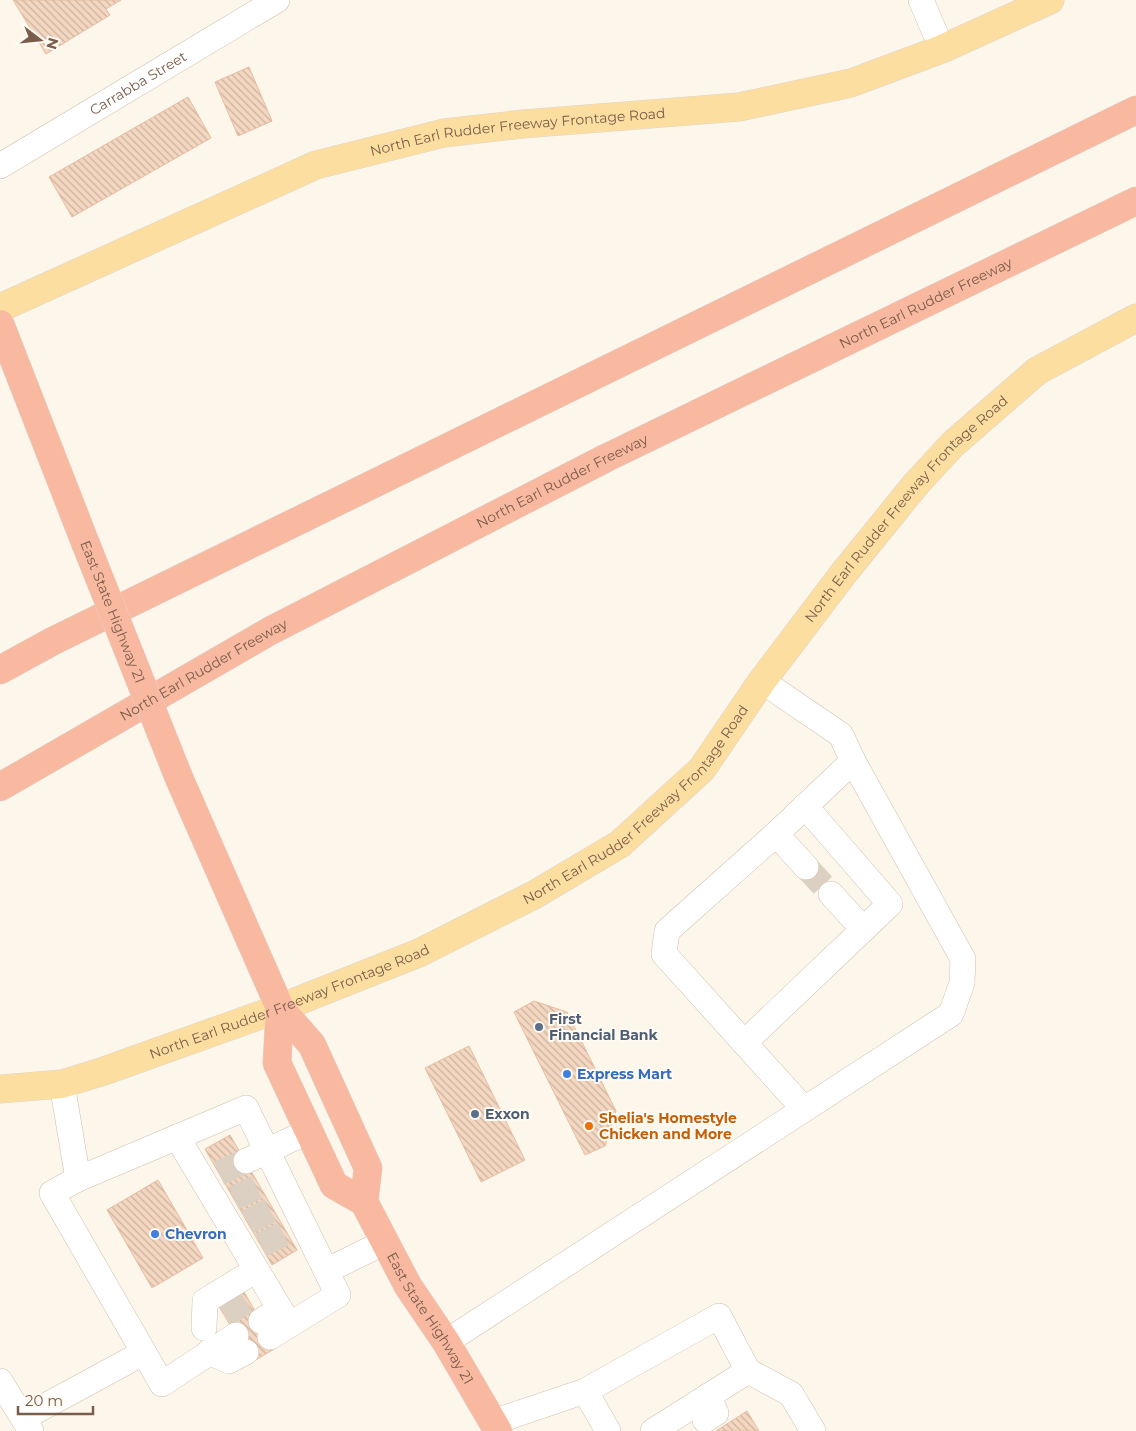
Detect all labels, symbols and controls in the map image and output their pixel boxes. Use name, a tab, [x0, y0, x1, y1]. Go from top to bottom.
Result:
north arrow	[15, 15, 65, 65]
text: N	[42, 36, 63, 52]
street label: Carrabba Street	[86, 47, 190, 119]
street label: North Earl Rudder Freeway Frontage Road	[368, 104, 666, 160]
street label: North Earl Rudder Freeway	[836, 253, 1016, 353]
street label: North Earl Rudder Freeway Frontage Road	[801, 392, 1011, 626]
street label: North Earl Rudder Freeway	[473, 430, 651, 532]
street label: East State Highway 21	[76, 538, 149, 686]
street label: North Earl Rudder Freeway	[117, 614, 291, 725]
street label: North Earl Rudder Freeway Frontage Road	[520, 701, 752, 908]
street label: North Earl Rudder Freeway Frontage Road	[147, 940, 433, 1063]
place label: First Financial Bank	[549, 1010, 658, 1044]
marker: First Financial Bank	[533, 1021, 545, 1033]
place label: Express Mart	[577, 1065, 672, 1083]
marker: Express Mart	[561, 1068, 573, 1080]
place label: Exxon	[485, 1105, 530, 1123]
marker: Exxon	[469, 1108, 481, 1120]
place label: Shelia's Homestyle Chicken and More	[599, 1109, 737, 1143]
marker: Shelia's Homestyle Chicken and More	[583, 1120, 595, 1132]
place label: Chevron	[165, 1225, 227, 1243]
marker: Chevron	[149, 1228, 161, 1240]
street label: East State Highway 21	[383, 1249, 478, 1387]
scale bar	[18, 1384, 92, 1416]
text: 20 m	[25, 1391, 63, 1410]

